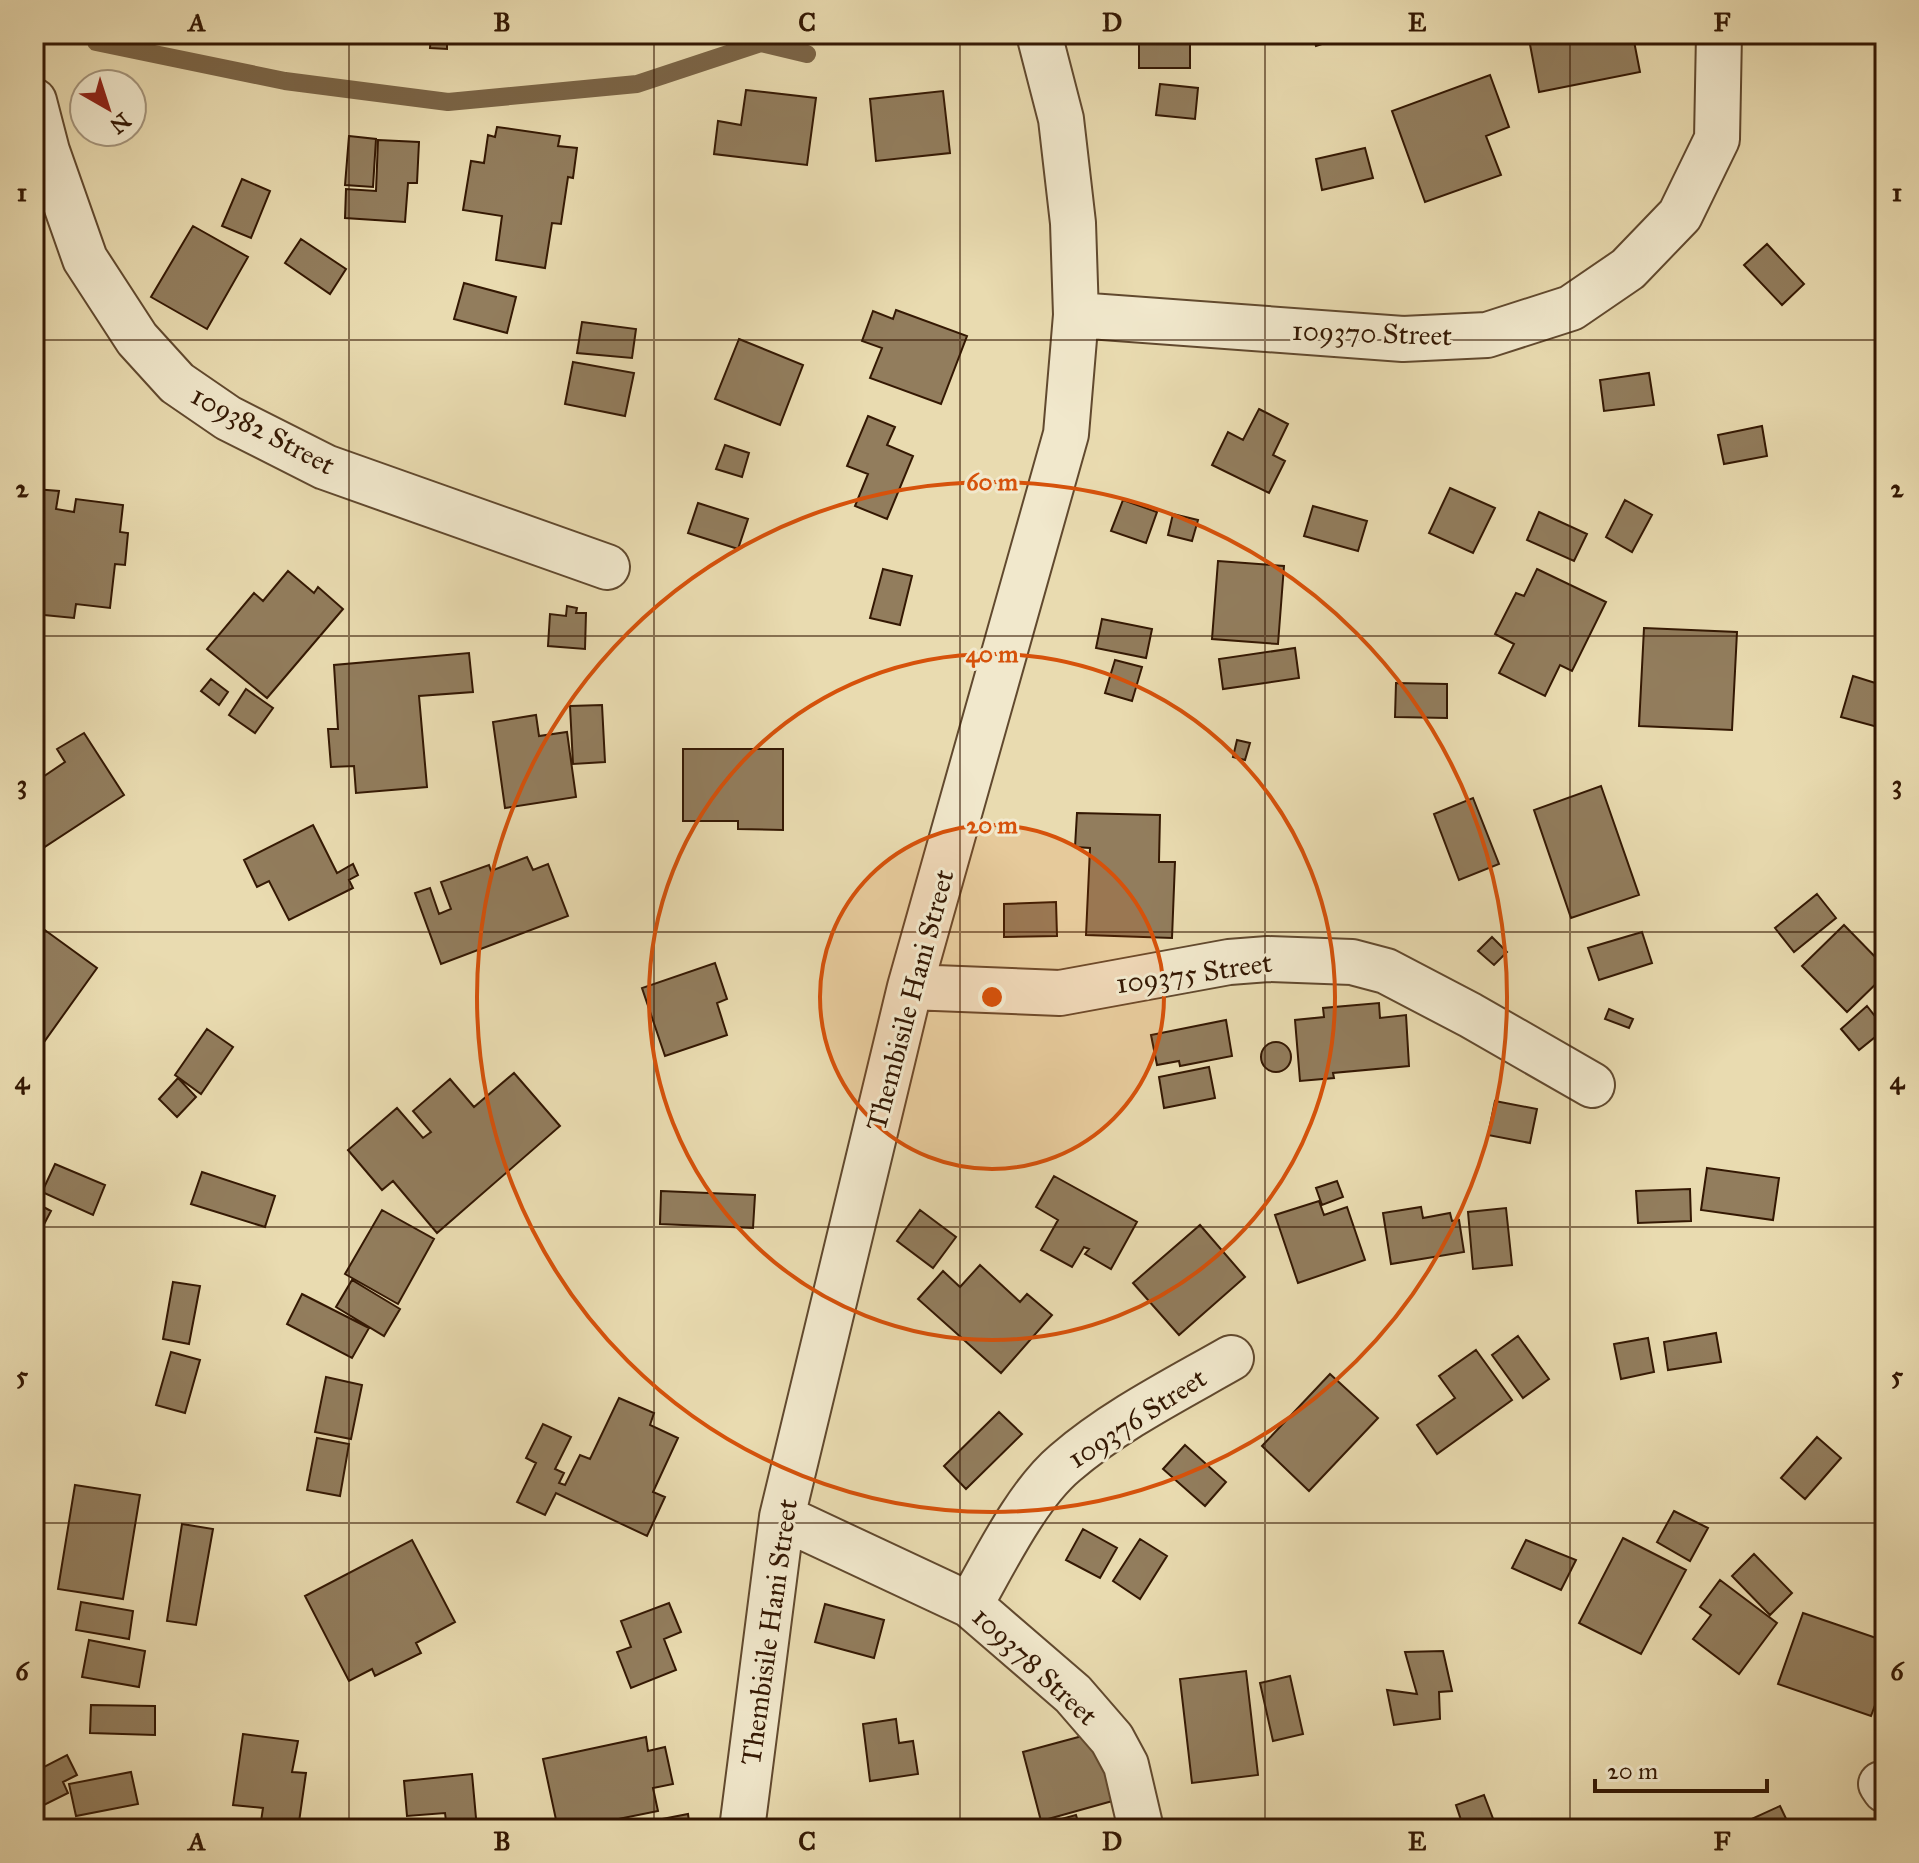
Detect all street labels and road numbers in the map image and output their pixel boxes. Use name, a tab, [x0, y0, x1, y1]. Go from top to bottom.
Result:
street label: 109370 Street	[1291, 313, 1453, 353]
street label: 109382 Street	[185, 378, 341, 483]
street label: Thembisile Hani Street	[858, 866, 962, 1134]
street label: 109375 Street	[1114, 945, 1274, 1001]
street label: 109376 Street	[1061, 1360, 1213, 1476]
street label: Thembisile Hani Street	[733, 1497, 805, 1767]
street label: 109378 Street	[965, 1599, 1105, 1733]

